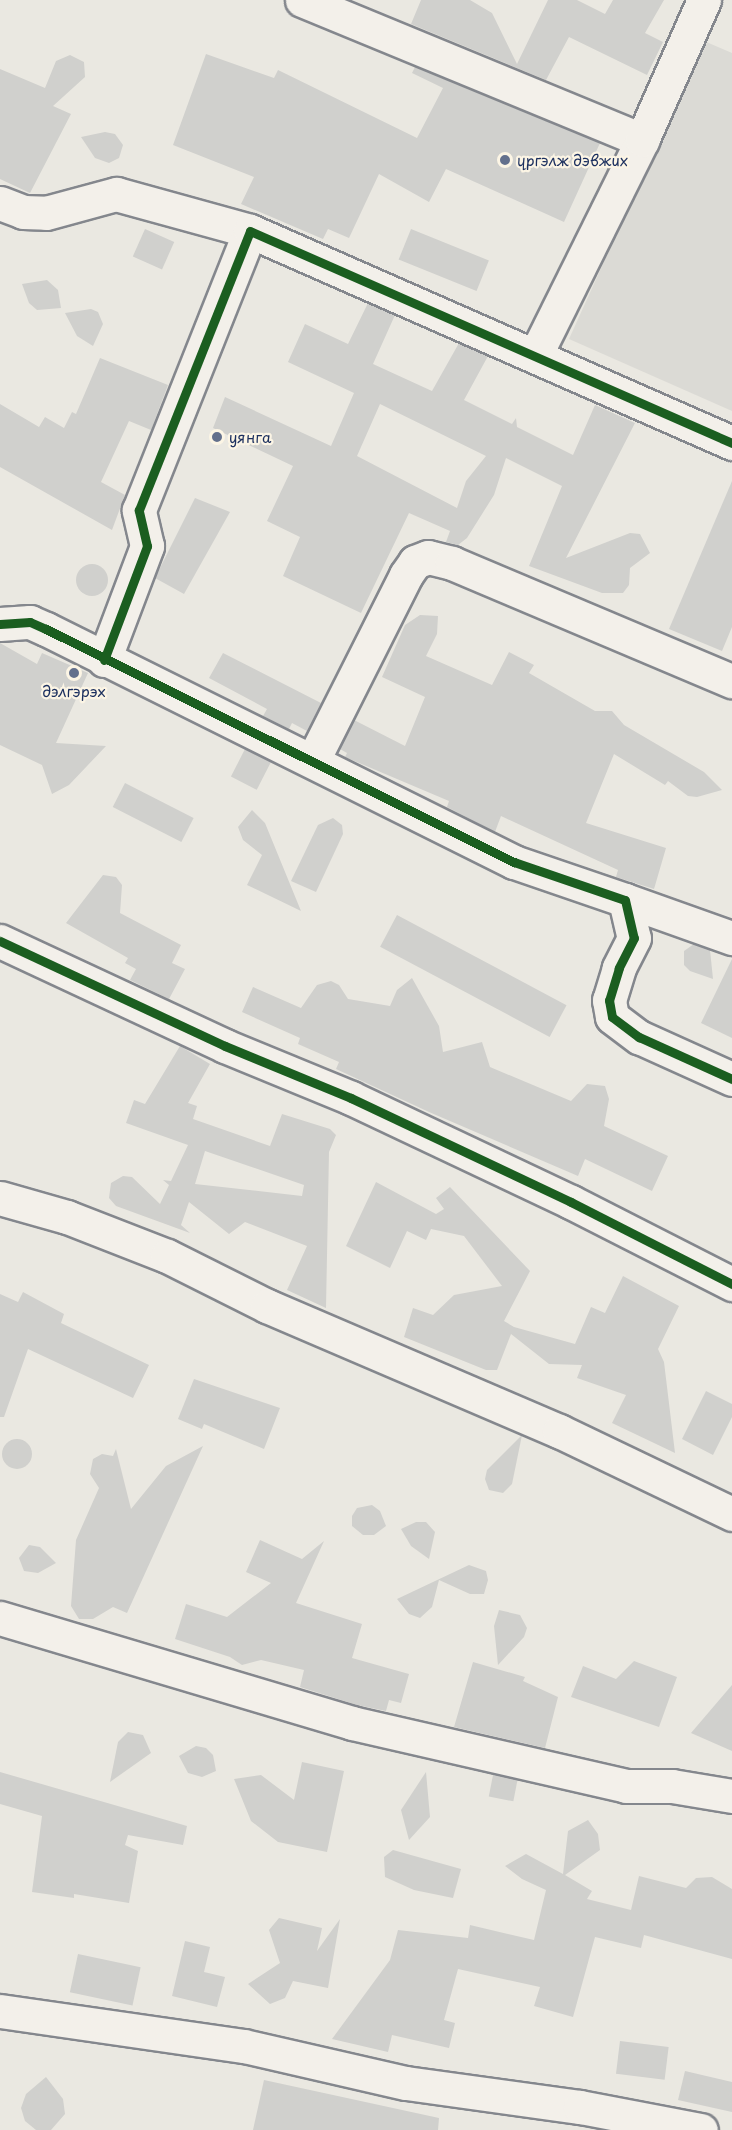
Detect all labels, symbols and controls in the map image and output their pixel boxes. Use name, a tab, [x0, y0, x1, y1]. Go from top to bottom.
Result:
place label: үргэлж дэвжих	[517, 151, 628, 169]
marker: үргэлж дэвжих	[498, 153, 512, 167]
place label: уянга	[229, 428, 271, 446]
marker: уянга	[210, 430, 224, 444]
marker: дэлгэрэх	[67, 666, 81, 680]
place label: дэлгэрэх	[43, 682, 105, 700]

